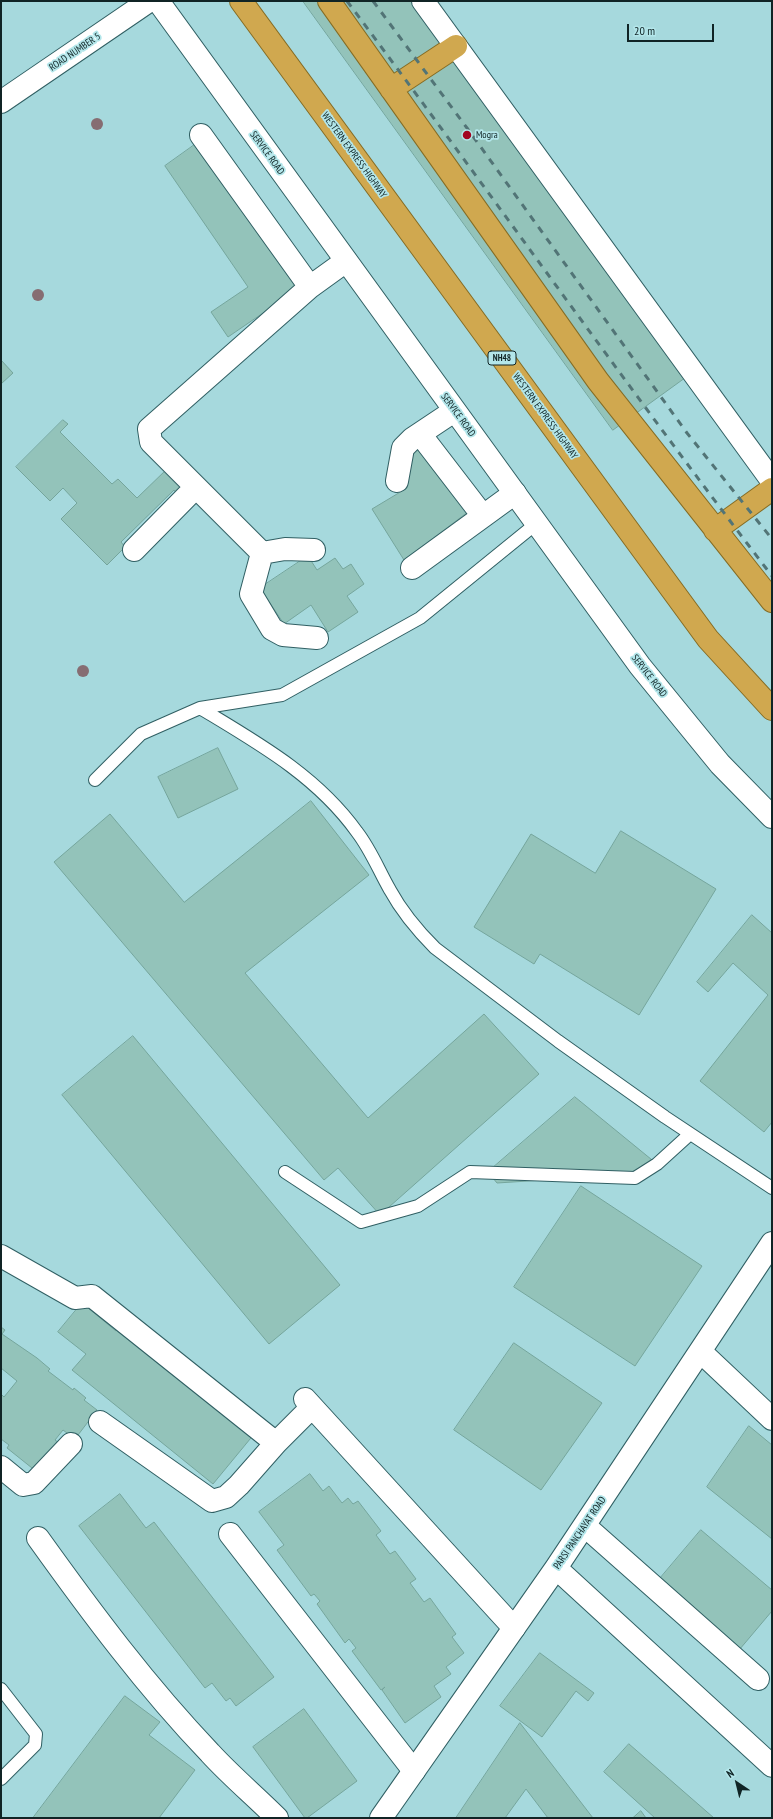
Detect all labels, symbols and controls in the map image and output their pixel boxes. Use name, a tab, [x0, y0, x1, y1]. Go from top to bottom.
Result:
scale bar	[629, 16, 716, 42]
text: 20 m	[634, 23, 655, 38]
street label: ROAD NUMBER 5	[47, 30, 103, 74]
street label: WESTERN EXPRESS HIGHWAY	[319, 110, 389, 200]
street label: SERVICE ROAD	[247, 129, 287, 177]
marker: Mogra	[461, 129, 473, 141]
place label: Mogra	[476, 129, 498, 141]
road number: NH48	[488, 351, 516, 365]
street label: WESTERN EXPRESS HIGHWAY	[510, 371, 580, 461]
street label: SERVICE ROAD	[438, 391, 478, 439]
street label: SERVICE ROAD	[629, 652, 669, 700]
street label: PARSI PANCHAYAT ROAD	[551, 1494, 609, 1572]
north arrow	[717, 1763, 757, 1803]
text: N	[724, 1766, 737, 1781]

